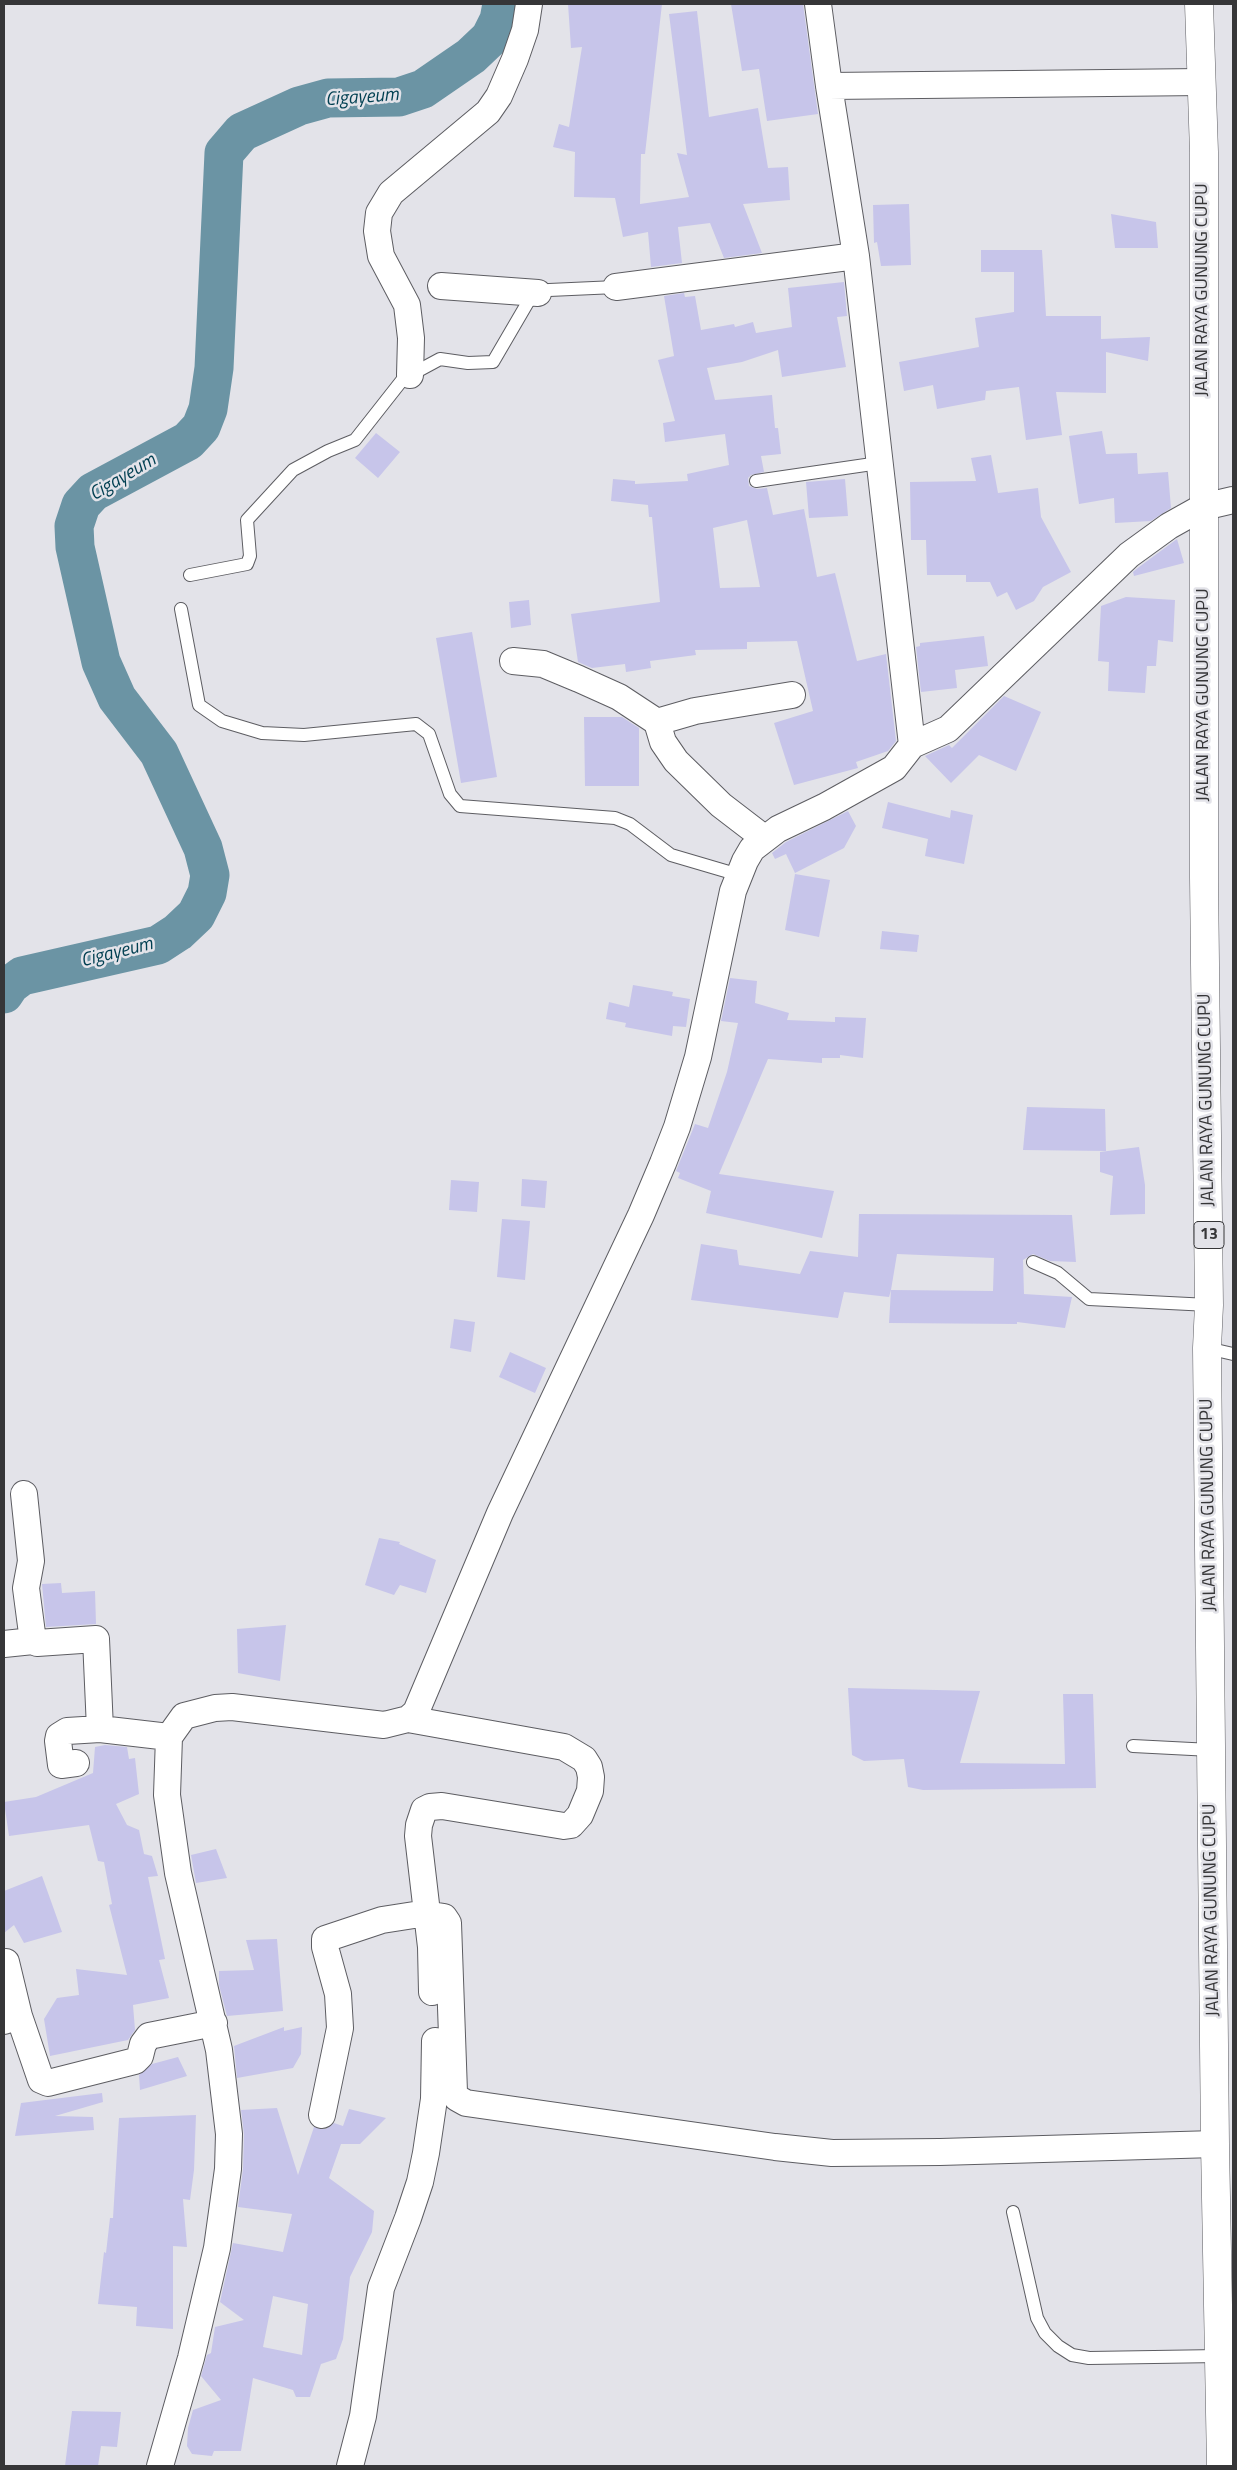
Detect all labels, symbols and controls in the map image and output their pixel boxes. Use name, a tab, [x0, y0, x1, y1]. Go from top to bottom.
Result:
water label: Cigayeum	[325, 84, 399, 112]
street label: JALAN RAYA GUNUNG CUPU	[1192, 183, 1214, 397]
water label: Cigayeum	[86, 449, 160, 507]
street label: JALAN RAYA GUNUNG CUPU	[1193, 588, 1215, 802]
water label: Cigayeum	[79, 933, 155, 973]
street label: JALAN RAYA GUNUNG CUPU	[1194, 993, 1220, 1207]
road number: 13	[1194, 1222, 1224, 1248]
street label: JALAN RAYA GUNUNG CUPU	[1196, 1398, 1222, 1612]
street label: JALAN RAYA GUNUNG CUPU	[1199, 1803, 1225, 2017]

